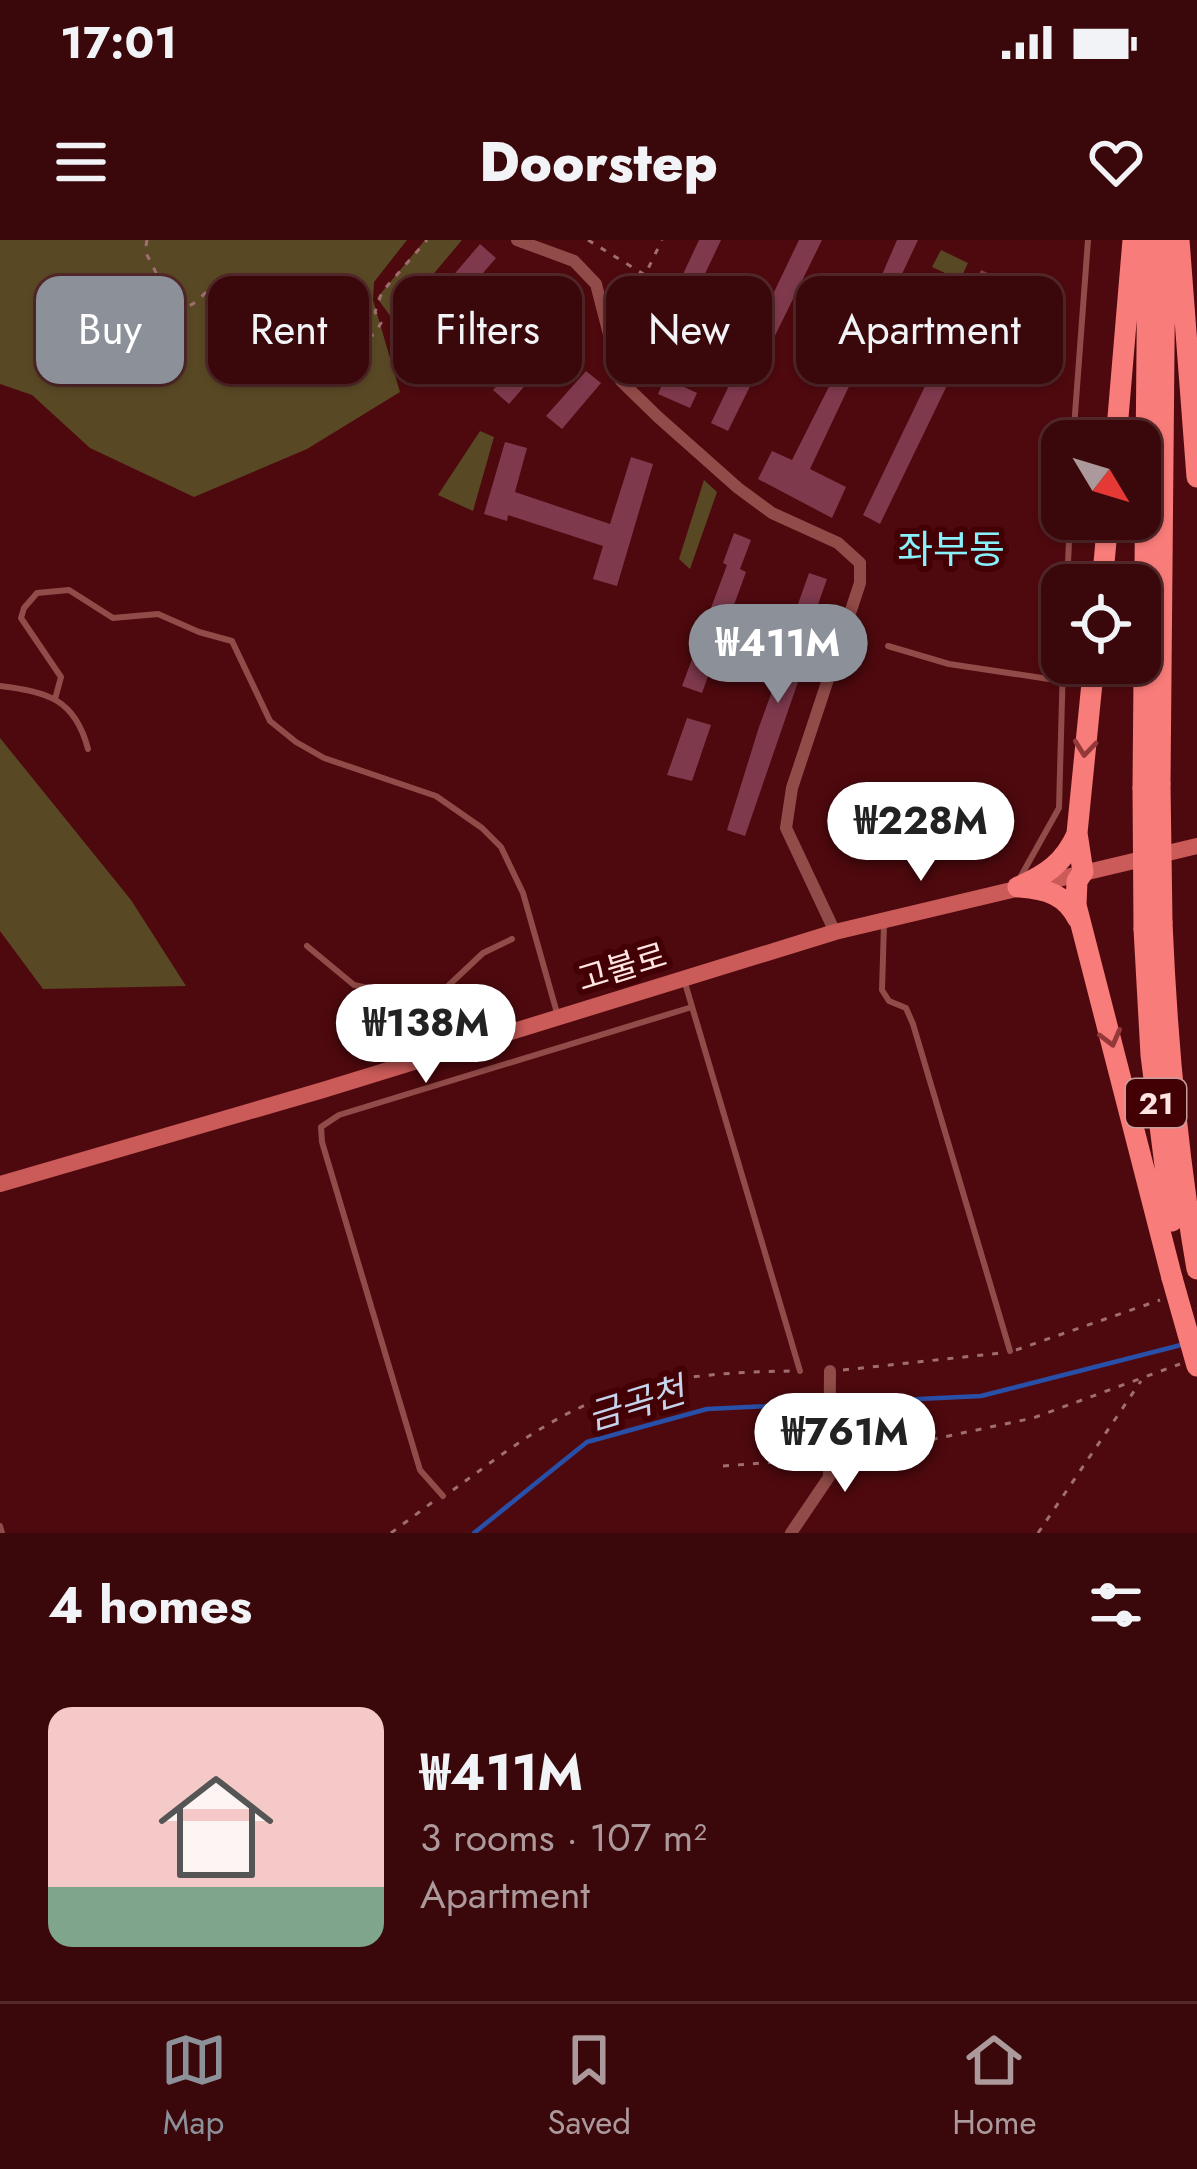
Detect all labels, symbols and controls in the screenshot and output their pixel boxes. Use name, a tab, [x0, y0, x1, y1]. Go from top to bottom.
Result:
text: 17:01	[60, 10, 177, 75]
text: Doorstep	[479, 123, 718, 201]
icon: menu	[48, 129, 114, 195]
icon: heart	[1083, 129, 1149, 195]
chip: Buy	[36, 276, 184, 384]
chip: Rent	[208, 276, 369, 384]
chip: Filters	[393, 276, 582, 384]
chip: New	[606, 276, 772, 384]
chip: Apartment	[796, 276, 1063, 384]
north arrow	[1041, 420, 1161, 540]
map controls	[1041, 420, 1161, 684]
district label: 좌부동	[897, 521, 1005, 578]
button: locate	[1041, 564, 1161, 684]
pin: ₩411M	[694, 604, 862, 706]
text: ₩411M	[716, 614, 840, 671]
one-way arrow	[1073, 738, 1099, 758]
pin: ₩228M	[837, 782, 1005, 884]
text: ₩228M	[854, 792, 988, 849]
street label: 고불로	[572, 931, 672, 1003]
pin: ₩138M	[342, 984, 510, 1086]
text: ₩138M	[363, 994, 489, 1051]
one-way arrow	[1097, 1028, 1122, 1048]
road number: 21	[1126, 1079, 1186, 1127]
water label: 금곡천	[581, 1362, 695, 1442]
pin: ₩761M	[761, 1393, 929, 1495]
text: ₩761M	[781, 1403, 909, 1460]
text: 4 homes	[48, 1568, 252, 1642]
icon: filters	[1083, 1572, 1149, 1638]
text: ₩411M	[420, 1735, 583, 1809]
icon: home	[144, 1755, 288, 1899]
text: 3 rooms · 107 m²	[420, 1809, 707, 1866]
text: Apartment	[420, 1866, 590, 1923]
tab: Map	[161, 2027, 227, 2146]
tab: Saved	[548, 2027, 631, 2146]
tab: Home	[952, 2027, 1036, 2146]

